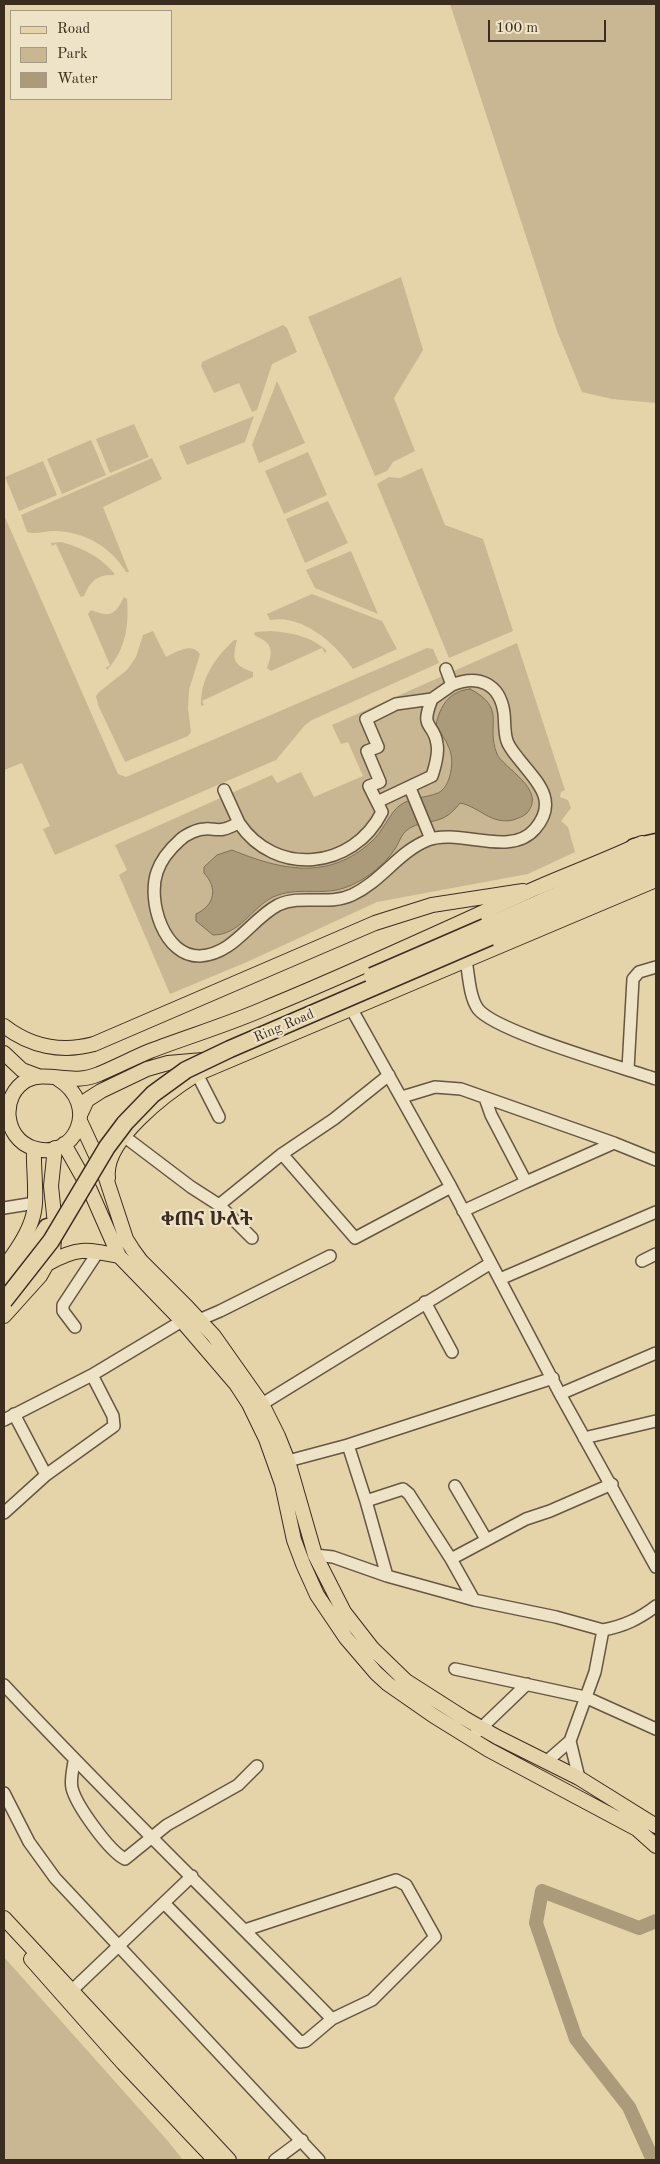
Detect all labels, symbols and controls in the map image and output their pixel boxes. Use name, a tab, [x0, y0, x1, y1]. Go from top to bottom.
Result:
legend	[10, 10, 172, 100]
scale bar	[490, 10, 608, 42]
text: 100 m	[496, 21, 538, 36]
text: Road	[57, 22, 90, 37]
text: Park	[57, 47, 88, 62]
text: Water	[57, 72, 98, 87]
street label: Ring Road	[251, 1006, 317, 1046]
district label: ቀጠና ሁለት	[161, 1209, 253, 1231]

